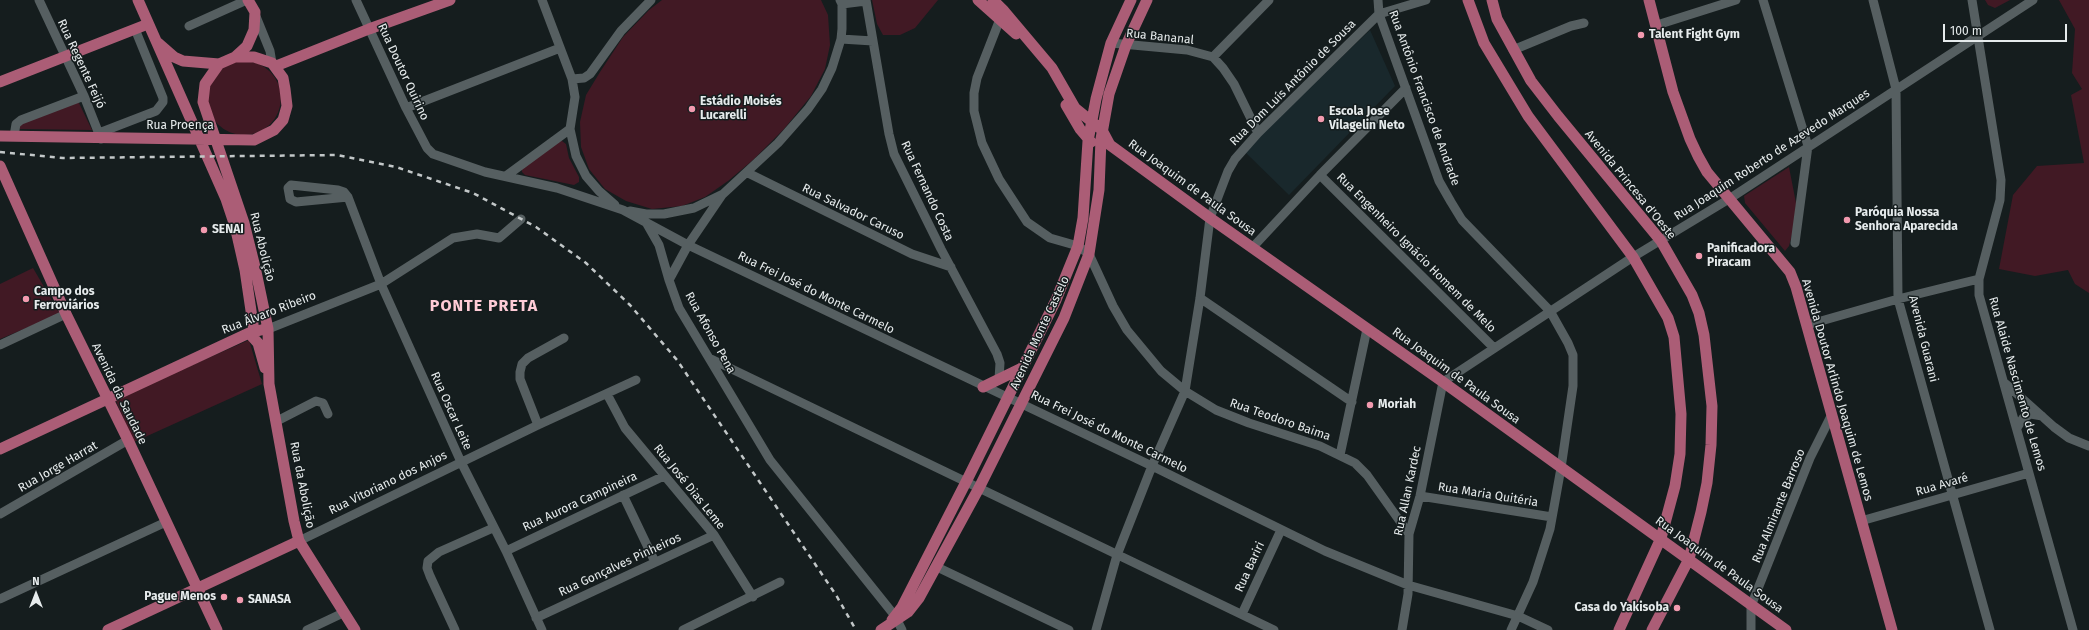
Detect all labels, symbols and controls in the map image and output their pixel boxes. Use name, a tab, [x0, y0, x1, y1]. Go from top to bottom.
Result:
street label: Rua Antônio Francisco de Andrade	[1385, 8, 1463, 188]
scale bar	[1945, 16, 2069, 42]
street label: Rua Regente Feijó	[54, 17, 108, 111]
street label: Rua Dom Luís Antônio de Sousa	[1227, 17, 1359, 149]
street label: Rua Doutor Quirino	[374, 21, 432, 123]
text: 100 m	[1950, 24, 1982, 38]
street label: Rua Bananal	[1125, 26, 1195, 48]
place label: Talent Fight Gym	[1649, 28, 1740, 42]
marker: Talent Fight Gym	[1636, 30, 1646, 40]
street label: Rua Joaquim Roberto de Azevedo Marques	[1671, 86, 1873, 224]
place label: Estádio Moisés Lucarelli	[700, 95, 782, 123]
marker: Estádio Moisés Lucarelli	[687, 104, 697, 114]
place label: Escola Jose Vilagelin Neto	[1329, 105, 1405, 133]
marker: Escola Jose Vilagelin Neto	[1316, 114, 1326, 124]
street label: Rua Proença	[146, 119, 214, 133]
street label: Avenida Princesa d'Oeste	[1581, 127, 1679, 243]
street label: Rua Joaquim de Paula Sousa	[1125, 137, 1259, 239]
street label: Rua Fernando Costa	[898, 139, 956, 243]
street label: Rua Engenheiro Ignácio Homem de Melo	[1333, 170, 1499, 336]
street label: Rua Salvador Caruso	[800, 181, 906, 243]
place label: Paróquia Nossa Senhora Aparecida	[1855, 206, 1958, 234]
street label: Rua Abolição	[246, 211, 278, 283]
marker: Paróquia Nossa Senhora Aparecida	[1842, 215, 1852, 225]
place label: SENAI	[212, 223, 244, 237]
marker: SENAI	[199, 225, 209, 235]
place label: Panificadora Piracam	[1707, 242, 1775, 270]
street label: Rua Frei José do Monte Carmelo	[735, 249, 897, 337]
marker: Panificadora Piracam	[1694, 251, 1704, 261]
street label: Avenida Monte Castelo	[1007, 274, 1073, 392]
street label: Avenida Doutor Arlindo Joaquim de Lemos	[1798, 277, 1876, 503]
place label: Campo dos Ferroviários	[34, 285, 99, 313]
street label: Rua Álvaro Ribeiro	[220, 288, 318, 338]
street label: Rua Afonso Pena	[682, 290, 738, 376]
marker: Campo dos Ferroviários	[21, 294, 31, 304]
street label: Avenida Guarani	[1905, 294, 1941, 384]
street label: Rua Alaide Nascimento de Lemos	[1985, 295, 2049, 473]
district label: PONTE PRETA	[430, 297, 538, 317]
street label: Rua Joaquim de Paula Sousa	[1389, 325, 1523, 427]
street label: Avenida da Saudade	[88, 341, 150, 447]
street label: Rua Oscar Leite	[427, 370, 475, 452]
street label: Rua Frei José do Monte Carmelo	[1028, 388, 1190, 476]
street label: Rua Teodoro Baima	[1228, 396, 1332, 444]
place label: Moriah	[1378, 398, 1416, 412]
marker: Moriah	[1365, 400, 1375, 410]
street label: Rua Jorge Harrat	[16, 438, 100, 496]
street label: Rua da Abolição	[287, 440, 317, 530]
street label: Rua José Dias Leme	[650, 442, 728, 532]
street label: Rua Allan Kardec	[1391, 445, 1425, 537]
street label: Rua Almirante Barroso	[1749, 447, 1809, 565]
street label: Rua Vitoriano dos Anjos	[327, 448, 449, 518]
street label: Rua Aurora Campineira	[520, 469, 640, 535]
street label: Rua Avaré	[1914, 471, 1970, 499]
street label: Rua Maria Quitéria	[1437, 480, 1539, 510]
street label: Rua Joaquim de Paula Sousa	[1652, 514, 1786, 616]
street label: Rua Gonçalves Pinheiros	[557, 530, 683, 600]
street label: Rua Bariri	[1232, 540, 1268, 594]
north arrow	[16, 574, 56, 614]
text: N	[32, 575, 40, 588]
place label: Pague Menos	[144, 590, 216, 604]
marker: Pague Menos	[219, 592, 229, 602]
place label: SANASA	[248, 593, 291, 607]
marker: SANASA	[235, 595, 245, 605]
place label: Casa do Yakisoba	[1575, 601, 1669, 615]
marker: Casa do Yakisoba	[1672, 603, 1682, 613]

